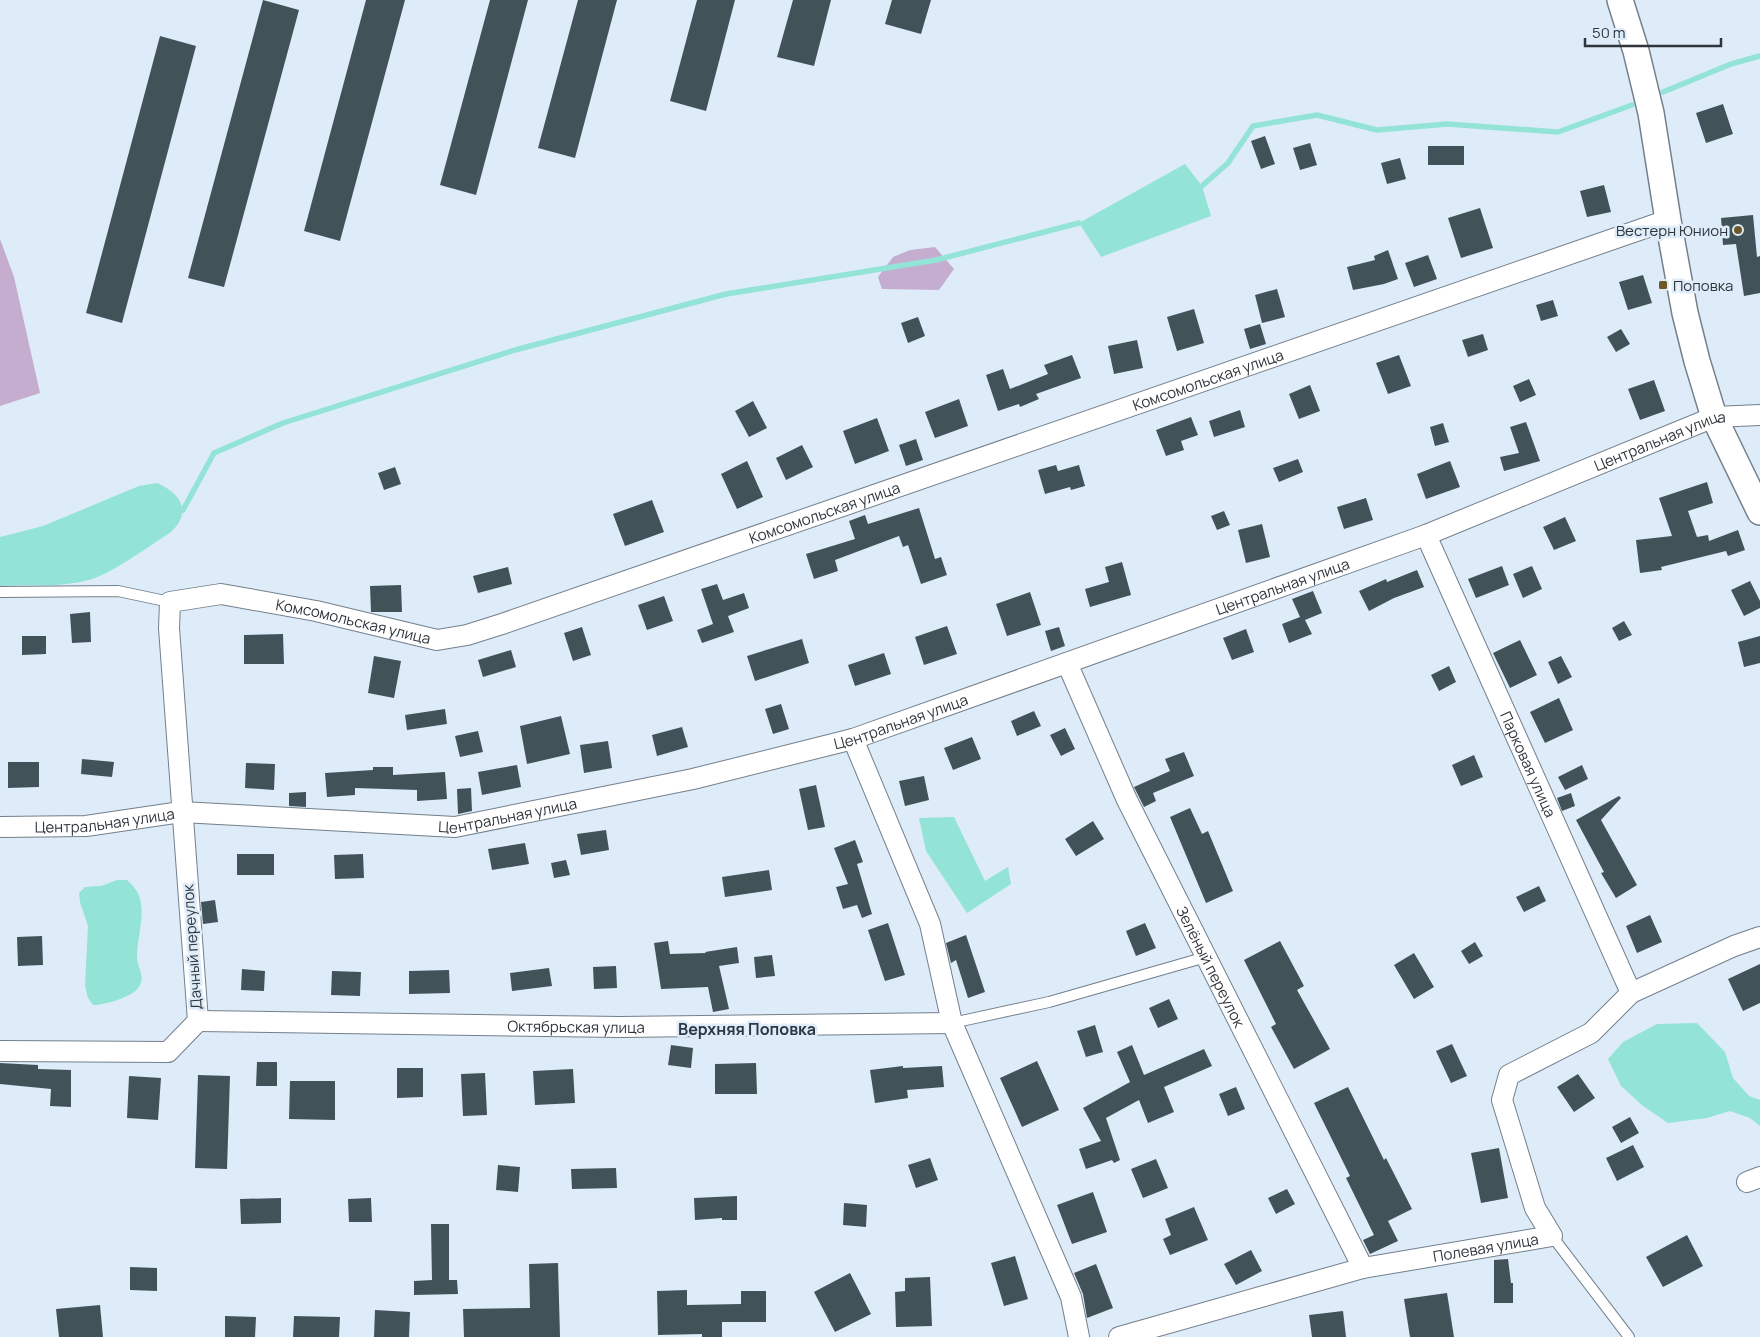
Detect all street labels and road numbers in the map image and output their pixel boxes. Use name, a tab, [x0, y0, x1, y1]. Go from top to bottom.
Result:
street label: Комсомольская улица	[1130, 344, 1286, 415]
street label: Центральная улица	[1591, 406, 1726, 476]
street label: Комсомольская улица	[746, 476, 903, 548]
street label: Центральная улица	[1213, 553, 1352, 620]
street label: Комсомольская улица	[274, 594, 433, 649]
street label: Центральная улица	[832, 688, 971, 754]
street label: Парковая улица	[1496, 708, 1561, 820]
street label: Центральная улица	[438, 792, 579, 838]
street label: Центральная улица	[35, 803, 176, 837]
street label: Дачный переулок	[177, 883, 207, 1010]
street label: Зелёный переулок	[1172, 902, 1251, 1031]
street label: Октябрьская улица	[507, 1015, 645, 1038]
street label: Полевая улица	[1431, 1228, 1540, 1266]

